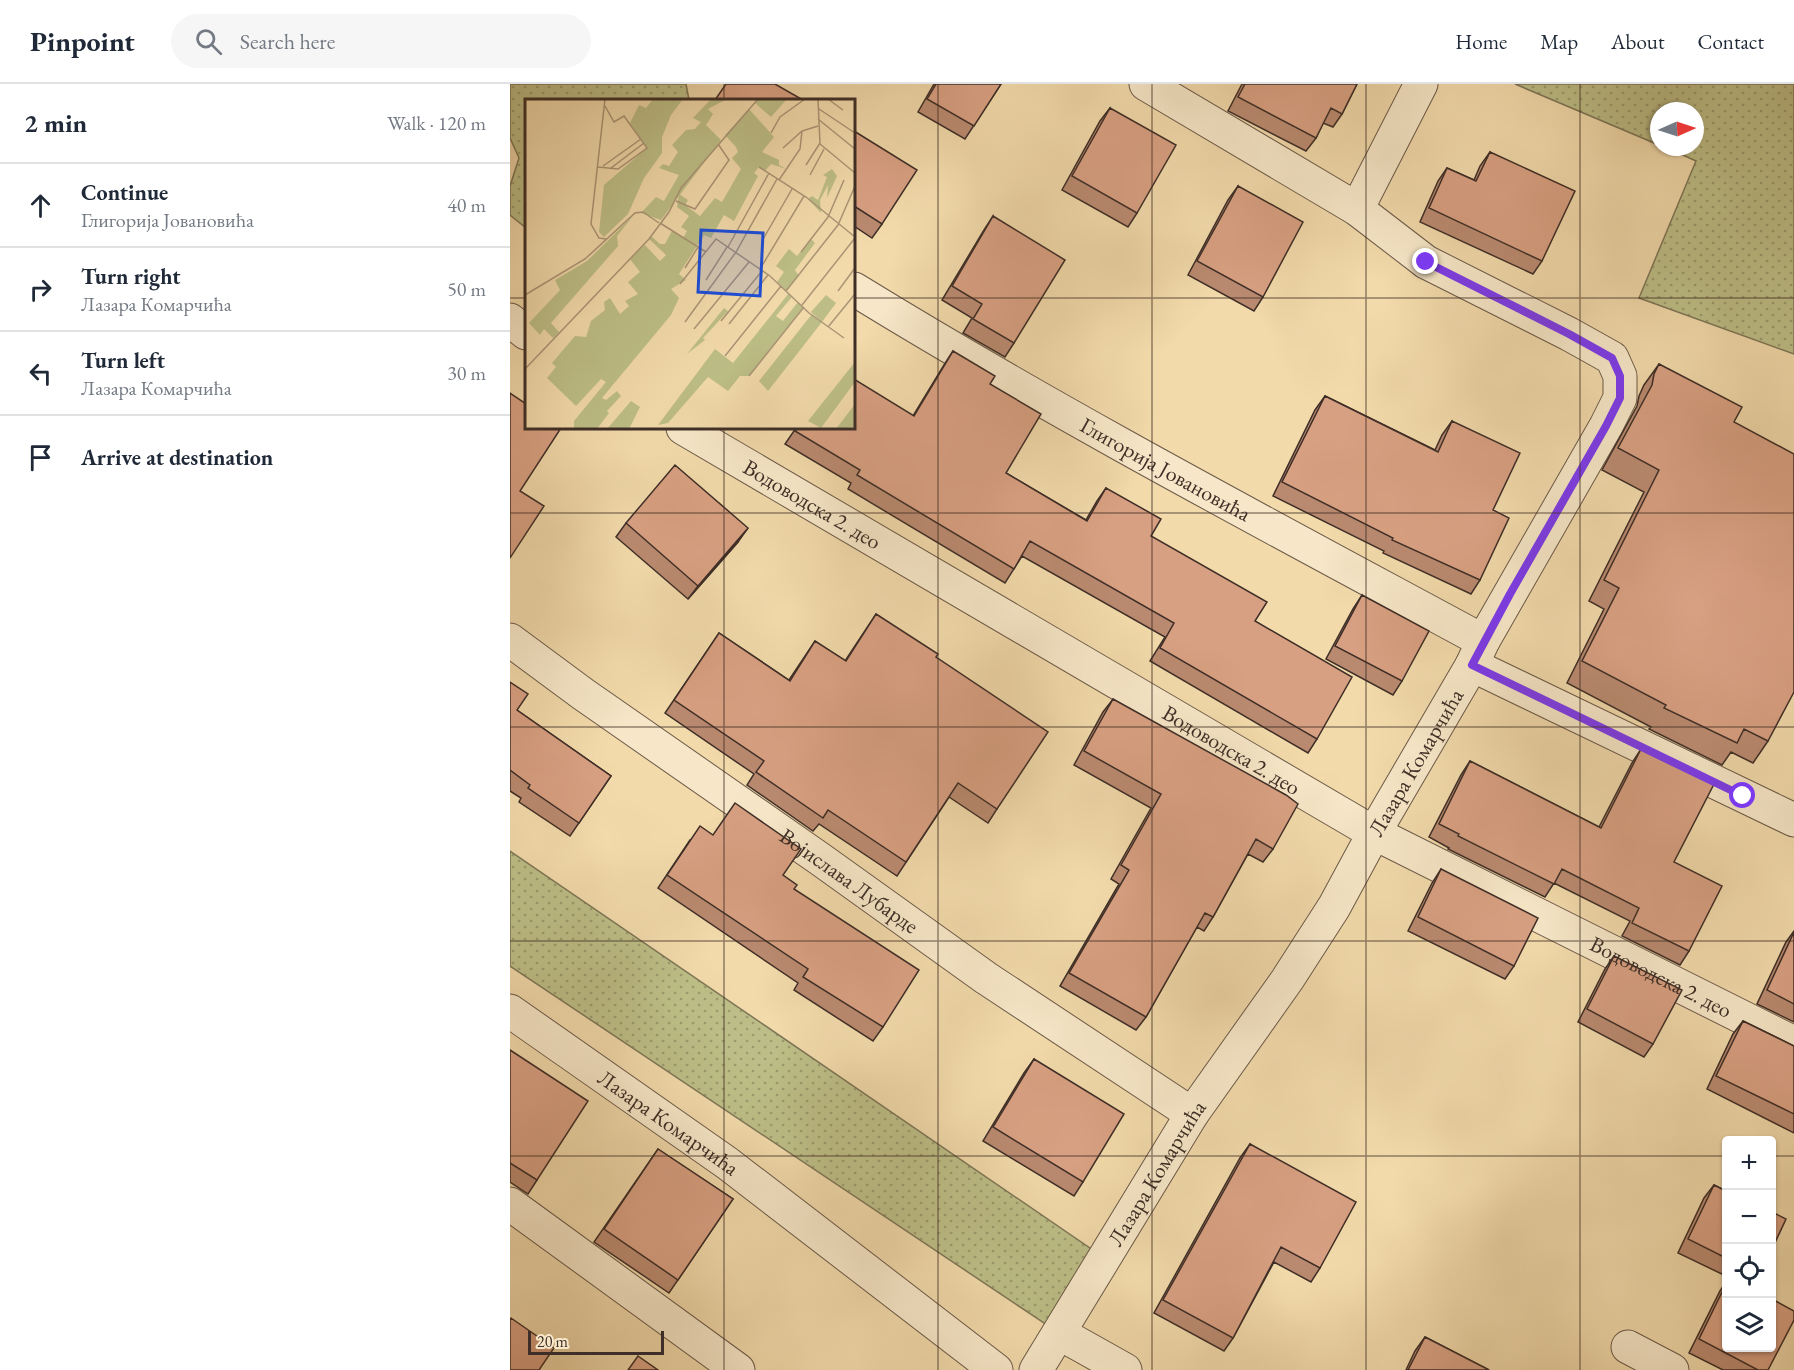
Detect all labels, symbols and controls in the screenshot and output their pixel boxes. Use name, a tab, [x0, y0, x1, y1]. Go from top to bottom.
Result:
search box	[171, 14, 591, 68]
text: Pinpoint	[30, 23, 135, 59]
icon: search	[192, 25, 225, 58]
text: Search here	[240, 27, 335, 56]
text: Home	[1455, 28, 1507, 55]
text: Map	[1540, 28, 1578, 55]
text: About	[1611, 28, 1664, 55]
text: Contact	[1697, 28, 1764, 55]
inset map	[525, 99, 855, 429]
north arrow	[1650, 102, 1704, 156]
text: 2 min	[24, 106, 87, 140]
text: Walk · 120 m	[387, 110, 486, 136]
text: Continue	[81, 178, 168, 207]
icon: ahead	[24, 189, 57, 222]
text: 40 m	[447, 192, 486, 218]
text: Глигорија Јовановића	[81, 207, 254, 233]
route end	[1412, 248, 1438, 274]
text: Turn right	[81, 262, 180, 291]
icon: right	[24, 273, 57, 306]
text: 50 m	[447, 276, 486, 302]
text: Лазара Комарчића	[81, 291, 232, 317]
text: Turn left	[81, 346, 165, 375]
icon: left	[24, 357, 57, 390]
text: 30 m	[447, 360, 486, 386]
text: Лазара Комарчића	[81, 375, 232, 401]
street label: Глигорија Јовановића	[1075, 410, 1256, 528]
icon: arrive	[24, 441, 57, 474]
text: Arrive at destination	[81, 443, 273, 472]
street label: Водоводска 2. део	[738, 452, 887, 556]
street label: Лазара Комарчића	[1361, 683, 1470, 841]
street label: Водоводска 2. део	[1157, 698, 1306, 801]
route start	[1729, 782, 1755, 808]
street label: Војислава Лубарде	[774, 821, 925, 940]
street label: Водоводска 2. део	[1585, 929, 1737, 1024]
street label: Лазара Комарчића	[593, 1063, 746, 1182]
street label: Лазара Комарчића	[1101, 1094, 1212, 1251]
map controls	[1722, 1136, 1776, 1352]
button: +	[1722, 1136, 1776, 1190]
button: −	[1722, 1190, 1776, 1244]
button: locate	[1722, 1244, 1776, 1298]
button: layers	[1722, 1298, 1776, 1352]
scale bar	[528, 1328, 664, 1356]
text: 20 m	[537, 1331, 568, 1352]

